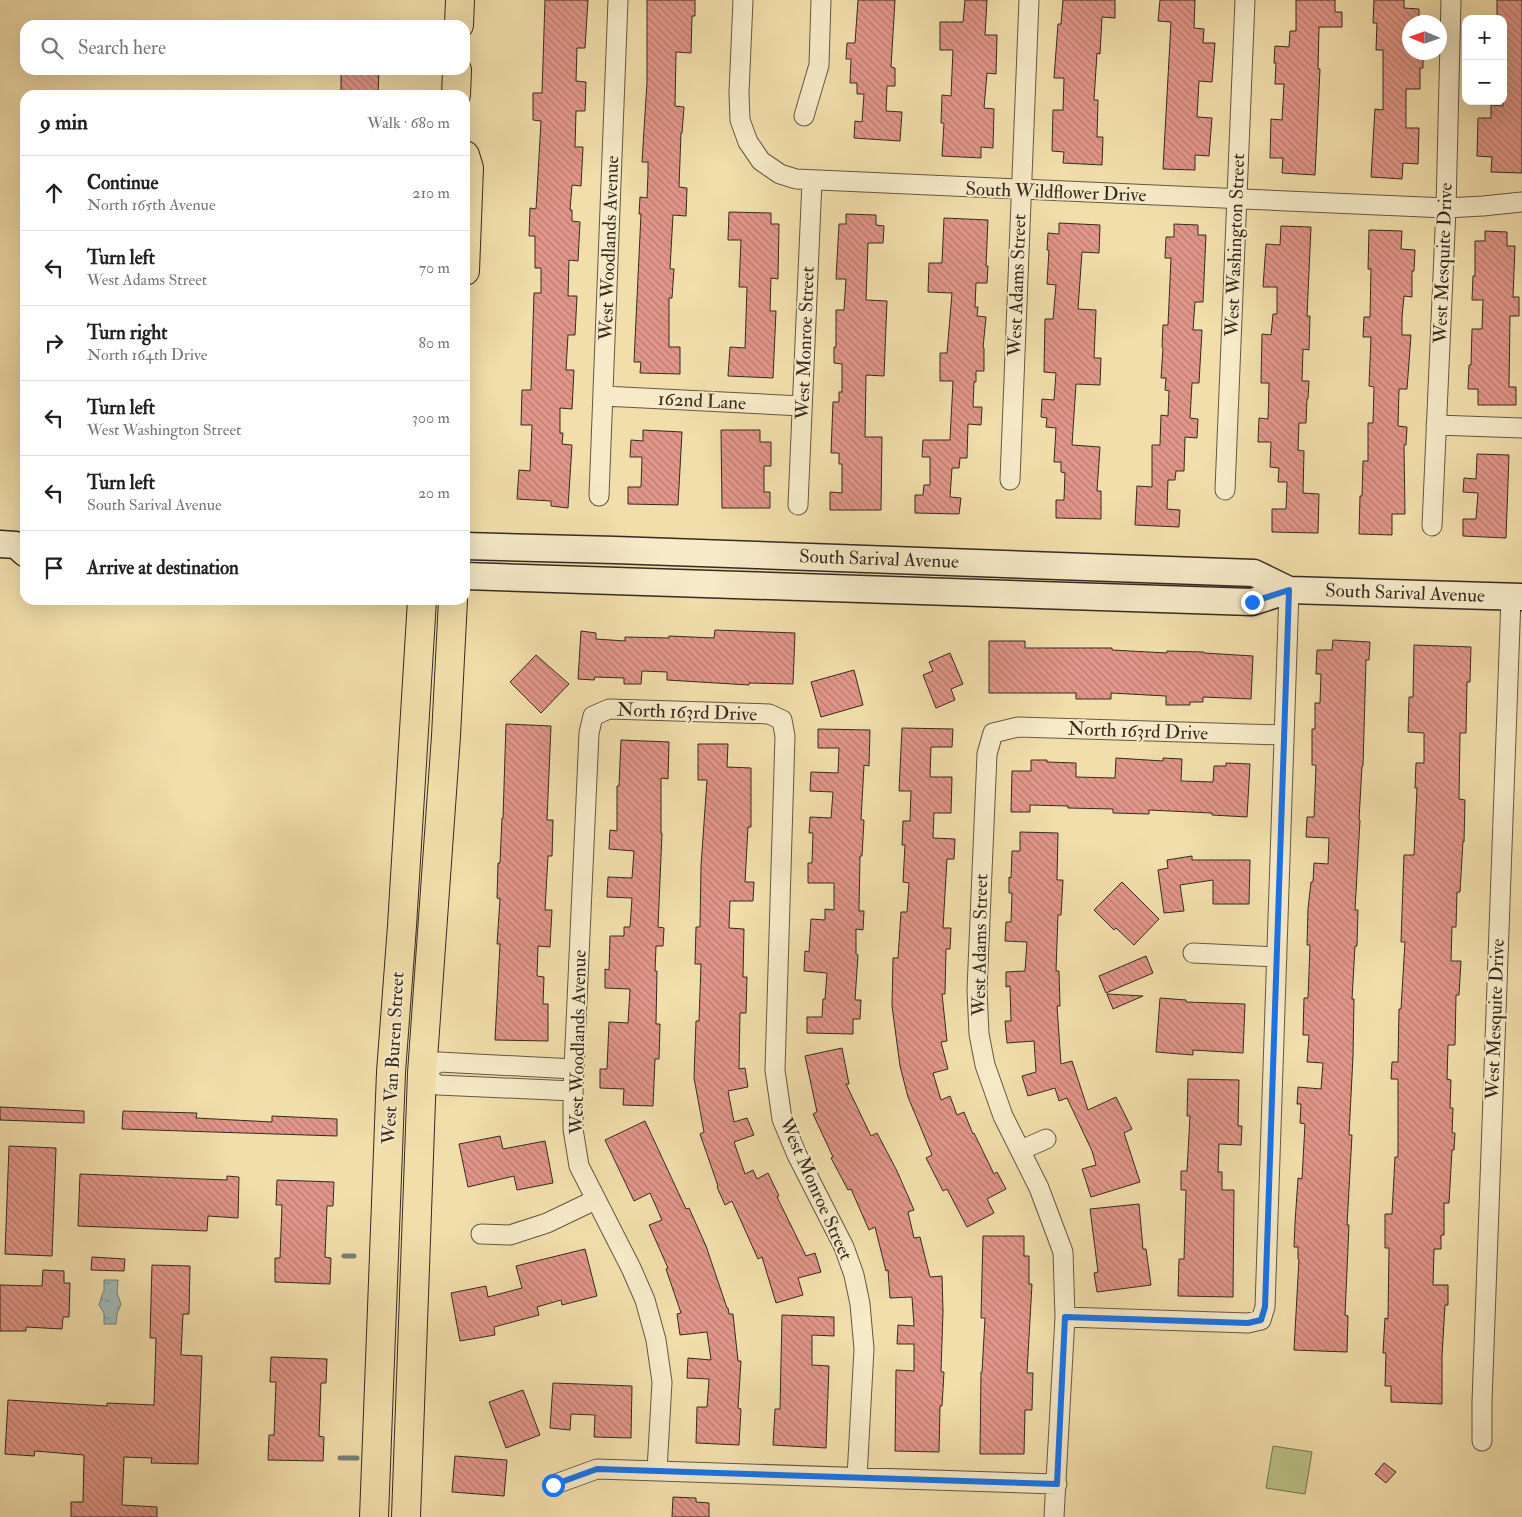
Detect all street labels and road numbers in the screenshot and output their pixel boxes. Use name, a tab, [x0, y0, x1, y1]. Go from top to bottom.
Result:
street label: West Washington Street	[1220, 153, 1250, 338]
street label: West Woodlands Avenue	[594, 155, 624, 342]
street label: South Wildflower Drive	[965, 177, 1147, 207]
street label: West Mesquite Drive	[1428, 182, 1458, 345]
street label: West Adams Street	[1002, 213, 1031, 358]
street label: West Monroe Street	[790, 266, 820, 421]
street label: 162nd Lane	[657, 387, 747, 415]
street label: South Sarival Avenue	[799, 544, 959, 574]
street label: South Sarival Avenue	[1325, 578, 1485, 608]
street label: North 163rd Drive	[616, 698, 758, 726]
street label: North 163rd Drive	[1067, 717, 1209, 745]
street label: West Adams Street	[967, 874, 993, 1017]
street label: West Mesquite Drive	[1480, 938, 1510, 1101]
street label: West Woodlands Avenue	[564, 949, 592, 1136]
street label: West Van Buren Street	[376, 971, 409, 1146]
street label: West Monroe Street	[773, 1113, 858, 1264]

